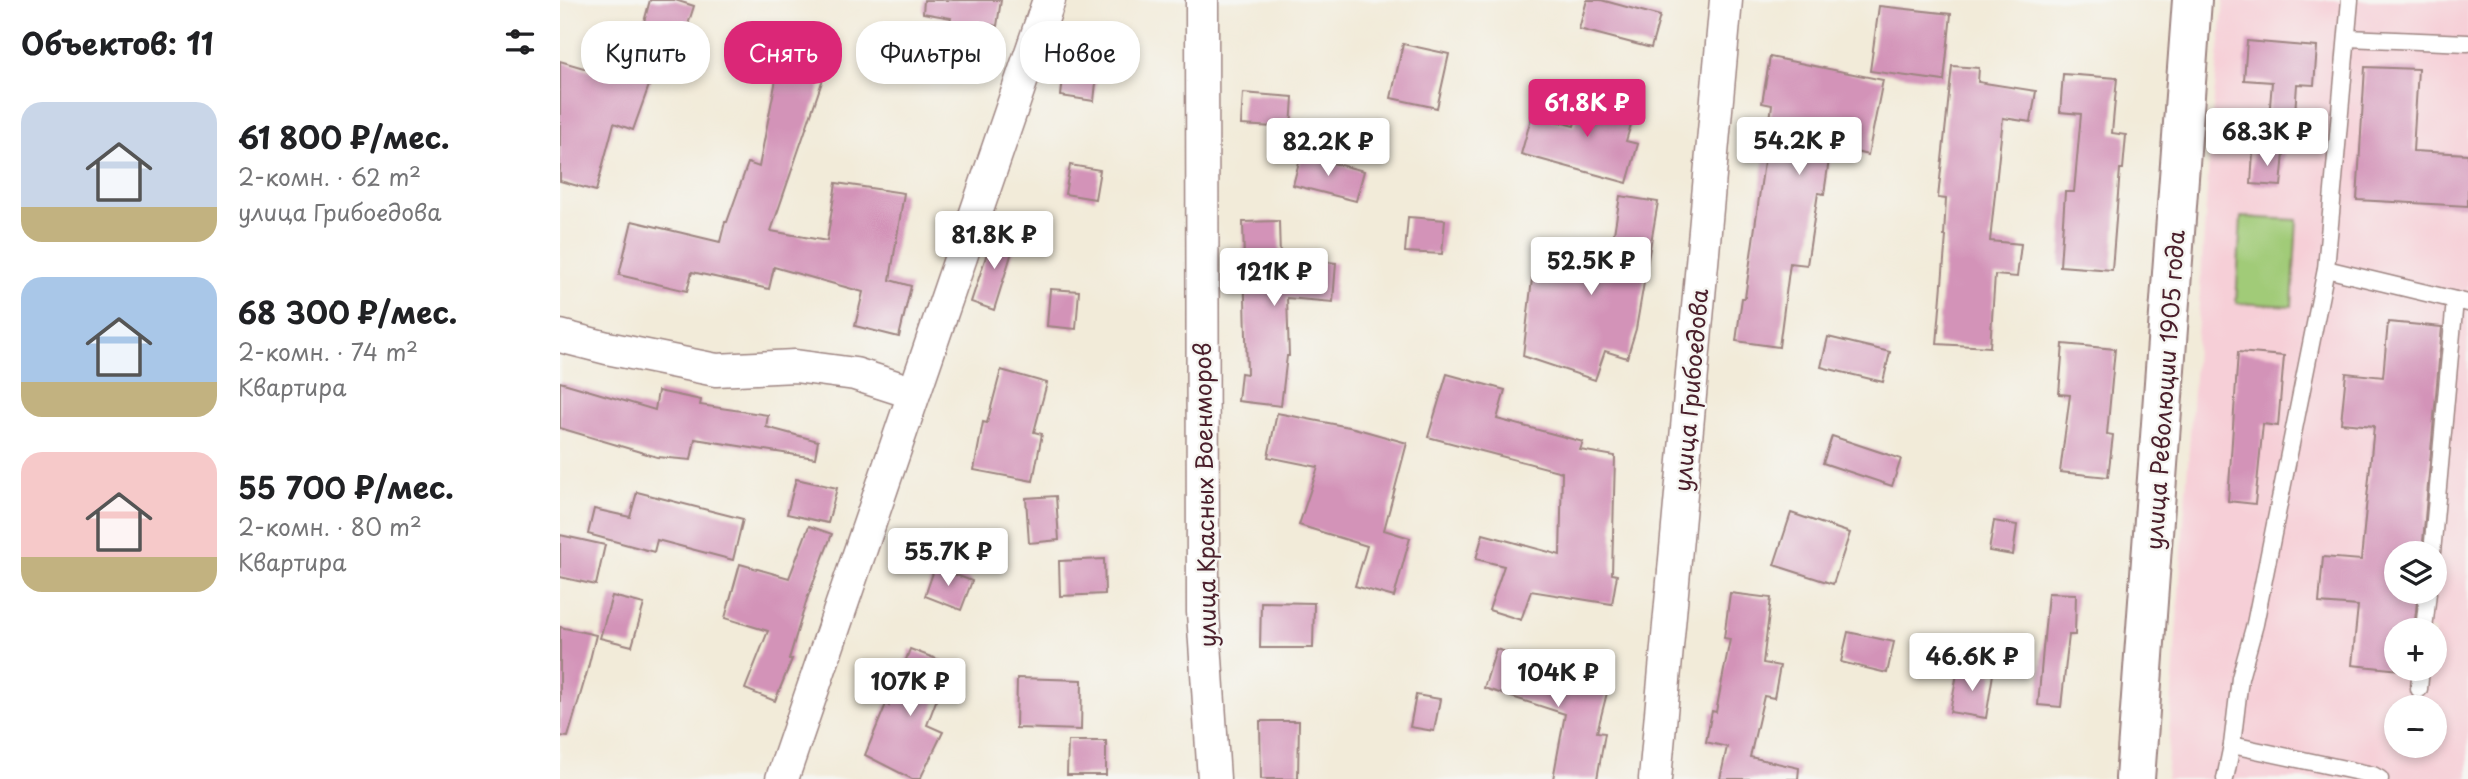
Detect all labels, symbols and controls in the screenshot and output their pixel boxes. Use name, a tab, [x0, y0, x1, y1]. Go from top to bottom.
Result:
text: Объектов: 11	[21, 20, 214, 65]
chip: Купить	[581, 21, 710, 84]
chip: Снять	[724, 21, 842, 84]
chip: Фильтры	[856, 21, 1006, 84]
chip: Новое	[1020, 21, 1140, 84]
icon: filters	[501, 23, 539, 61]
pin: 61.8K ₽	[1522, 80, 1652, 139]
text: 61.8K ₽	[1544, 84, 1630, 119]
pin: 68.3K ₽	[2202, 108, 2332, 168]
text: 68.3K ₽	[2222, 113, 2312, 148]
text: 61 800 ₽/мес.	[238, 114, 450, 159]
pin: 82.2K ₽	[1263, 118, 1393, 178]
pin: 54.2K ₽	[1734, 118, 1864, 177]
text: 54.2K ₽	[1753, 122, 1845, 157]
text: 82.2K ₽	[1283, 123, 1373, 158]
icon: home	[77, 130, 161, 214]
text: 2-комн. · 62 m²	[238, 159, 421, 194]
text: улица Грибоедова	[238, 194, 442, 229]
pin: 81.8K ₽	[929, 212, 1059, 271]
text: 81.8K ₽	[951, 216, 1037, 251]
street label: улица Революции 1905 года	[2135, 228, 2193, 551]
pin: 52.5K ₽	[1526, 238, 1656, 297]
text: 52.5K ₽	[1547, 242, 1635, 277]
pin: 121K ₽	[1217, 248, 1331, 308]
text: 121K ₽	[1236, 253, 1312, 288]
street label: улица Грибоедова	[1664, 286, 1716, 493]
text: 68 300 ₽/мес.	[238, 289, 457, 334]
icon: home	[77, 305, 161, 389]
text: 2-комн. · 74 m²	[238, 334, 418, 369]
street label: улица Красных Военморов	[1184, 342, 1224, 648]
text: Квартира	[238, 369, 346, 404]
text: 55 700 ₽/мес.	[238, 464, 454, 509]
icon: home	[77, 480, 161, 564]
text: 2-комн. · 80 m²	[238, 509, 422, 544]
pin: 55.7K ₽	[883, 528, 1013, 588]
text: 55.7K ₽	[904, 533, 992, 568]
map controls	[2384, 541, 2447, 758]
button: layers	[2384, 541, 2447, 604]
text: Квартира	[238, 544, 346, 579]
button: +	[2384, 618, 2447, 681]
pin: 46.6K ₽	[1907, 634, 2037, 693]
text: 46.6K ₽	[1925, 638, 2019, 673]
pin: 104K ₽	[1501, 650, 1615, 709]
text: 104K ₽	[1517, 654, 1599, 689]
pin: 107K ₽	[853, 658, 967, 718]
text: 107K ₽	[871, 663, 949, 698]
button: −	[2384, 695, 2447, 758]

